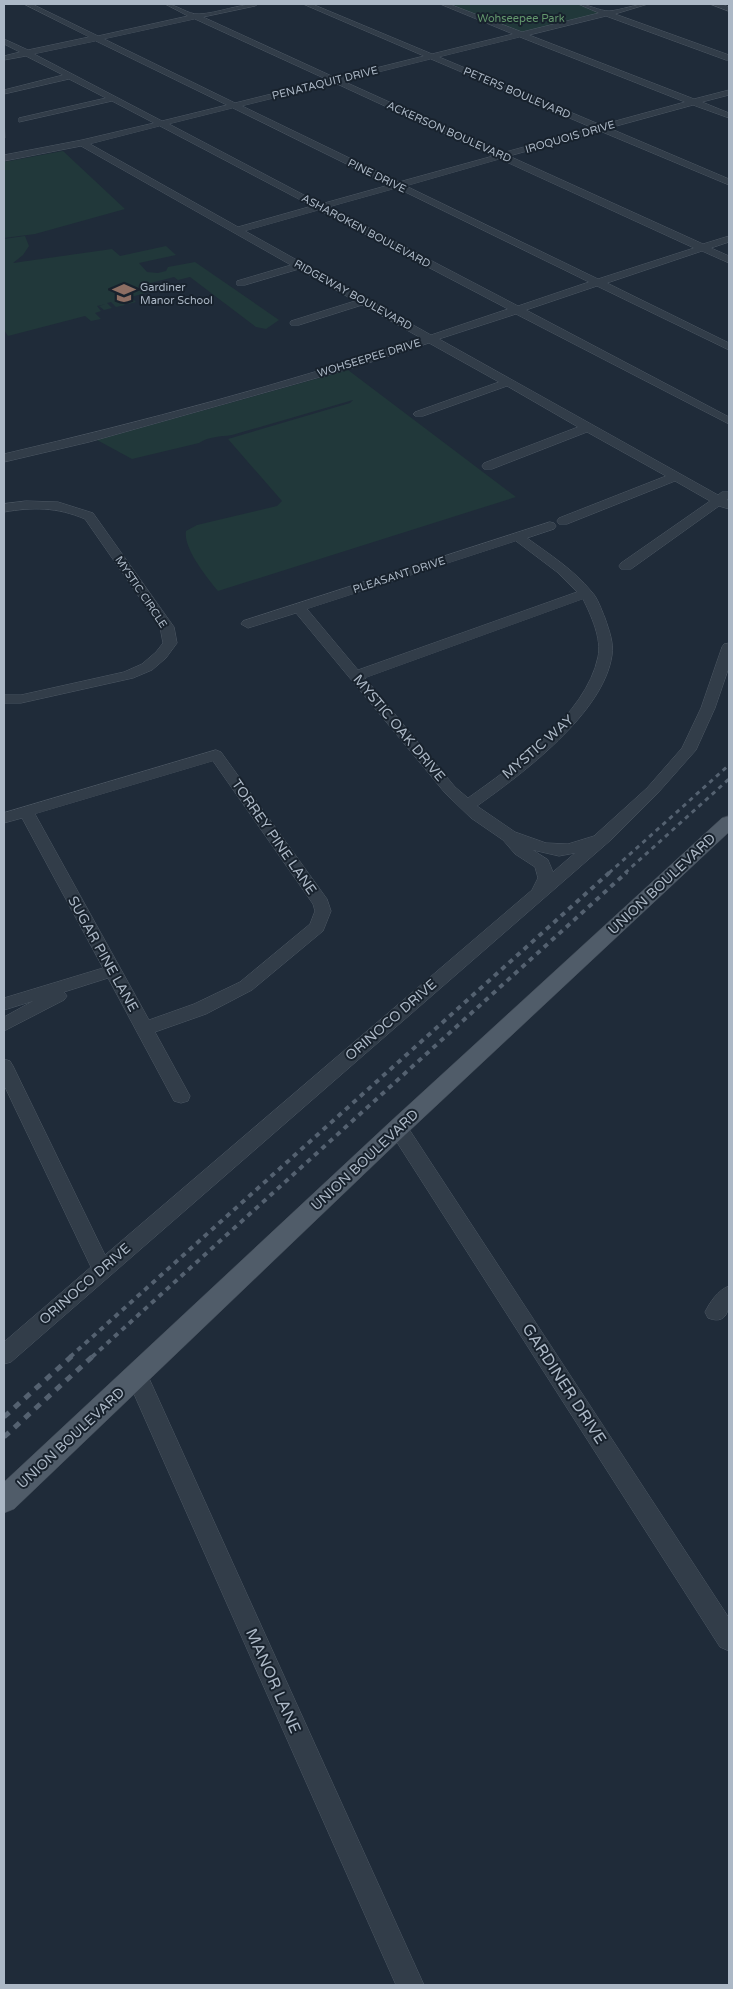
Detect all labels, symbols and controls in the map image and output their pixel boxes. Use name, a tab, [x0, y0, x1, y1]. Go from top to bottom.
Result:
park label: Wohseepee Park	[477, 12, 565, 25]
street label: PENATAQUIT DRIVE	[271, 64, 379, 102]
street label: PETERS BOULEVARD	[461, 64, 573, 122]
street label: ACKERSON BOULEVARD	[385, 99, 513, 165]
street label: IROQUOIS DRIVE	[524, 118, 616, 156]
street label: PINE DRIVE	[346, 156, 408, 196]
street label: ASHAROKEN BOULEVARD	[299, 191, 433, 271]
street label: RIDGEWAY BOULEVARD	[292, 257, 414, 333]
school or university icon: Gardiner Manor School	[111, 280, 137, 306]
place label: Gardiner Manor School	[140, 281, 213, 307]
street label: WOHSEEPEE DRIVE	[316, 336, 422, 380]
street label: MYSTIC CIRCLE	[112, 554, 170, 630]
street label: PLEASANT DRIVE	[351, 554, 447, 596]
street label: MYSTIC OAK DRIVE	[349, 671, 449, 785]
street label: MYSTIC WAY	[499, 711, 577, 783]
street label: TORREY PINE LANE	[228, 776, 320, 898]
street label: UNION BOULEVARD	[605, 830, 719, 938]
street label: SUGAR PINE LANE	[64, 893, 142, 1015]
street label: ORINOCO DRIVE	[342, 976, 440, 1064]
street label: UNION BOULEVARD	[308, 1106, 422, 1214]
street label: ORINOCO DRIVE	[36, 1240, 134, 1328]
street label: GARDINER DRIVE	[518, 1320, 610, 1448]
street label: UNION BOULEVARD	[14, 1384, 128, 1492]
street label: MANOR LANE	[241, 1625, 305, 1737]

